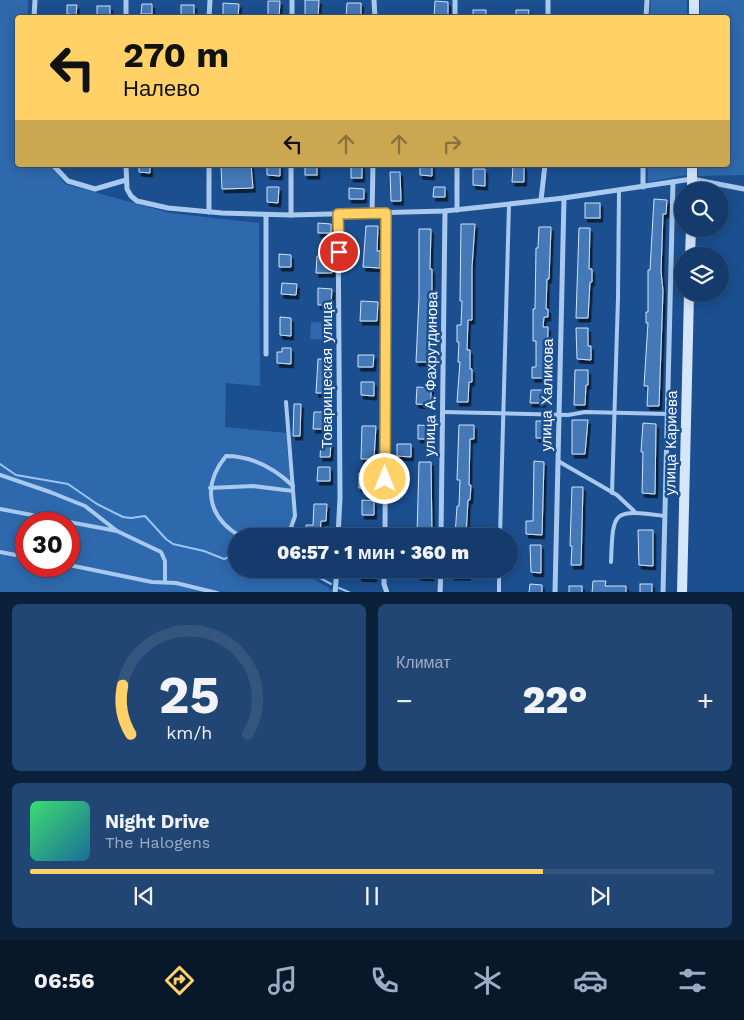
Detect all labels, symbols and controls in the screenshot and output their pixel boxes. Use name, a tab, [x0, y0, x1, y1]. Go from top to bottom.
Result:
text: 270 m	[123, 34, 229, 76]
icon: left	[40, 35, 105, 100]
text: Налево	[123, 76, 200, 101]
icon: left	[279, 130, 307, 158]
icon: ahead	[332, 130, 360, 158]
icon: ahead	[385, 130, 413, 158]
icon: right	[438, 130, 466, 158]
map controls	[674, 182, 729, 302]
button: search	[674, 182, 729, 237]
pin	[318, 231, 360, 273]
icon: arrive	[325, 238, 353, 266]
button: layers	[674, 247, 729, 302]
street label: улица А. Фахрутдинова	[421, 291, 441, 456]
street label: Товарищеская улица	[318, 301, 336, 448]
street label: улица Халикова	[537, 338, 557, 452]
street label: улица Кариева	[661, 390, 681, 495]
position arrow	[358, 452, 410, 504]
speed limit sign: 30	[15, 512, 80, 577]
text: 06:57 · 1 мин · 360 m	[277, 541, 469, 564]
text: Климат	[396, 653, 450, 672]
text: 25	[158, 665, 220, 726]
text: 22°	[523, 678, 587, 722]
text: −	[396, 684, 413, 717]
text: +	[697, 684, 714, 717]
text: km/h	[166, 722, 212, 743]
text: Night Drive	[105, 810, 210, 833]
text: The Halogens	[105, 833, 210, 852]
icon: previous	[130, 882, 158, 910]
icon: pause	[358, 882, 386, 910]
icon: next	[586, 882, 614, 910]
icon: directions	[162, 963, 197, 998]
icon: music	[265, 963, 300, 998]
icon: phone	[367, 963, 402, 998]
icon: climate	[470, 963, 505, 998]
icon: car	[573, 963, 608, 998]
icon: filters	[675, 963, 710, 998]
text: 06:56	[34, 968, 95, 993]

